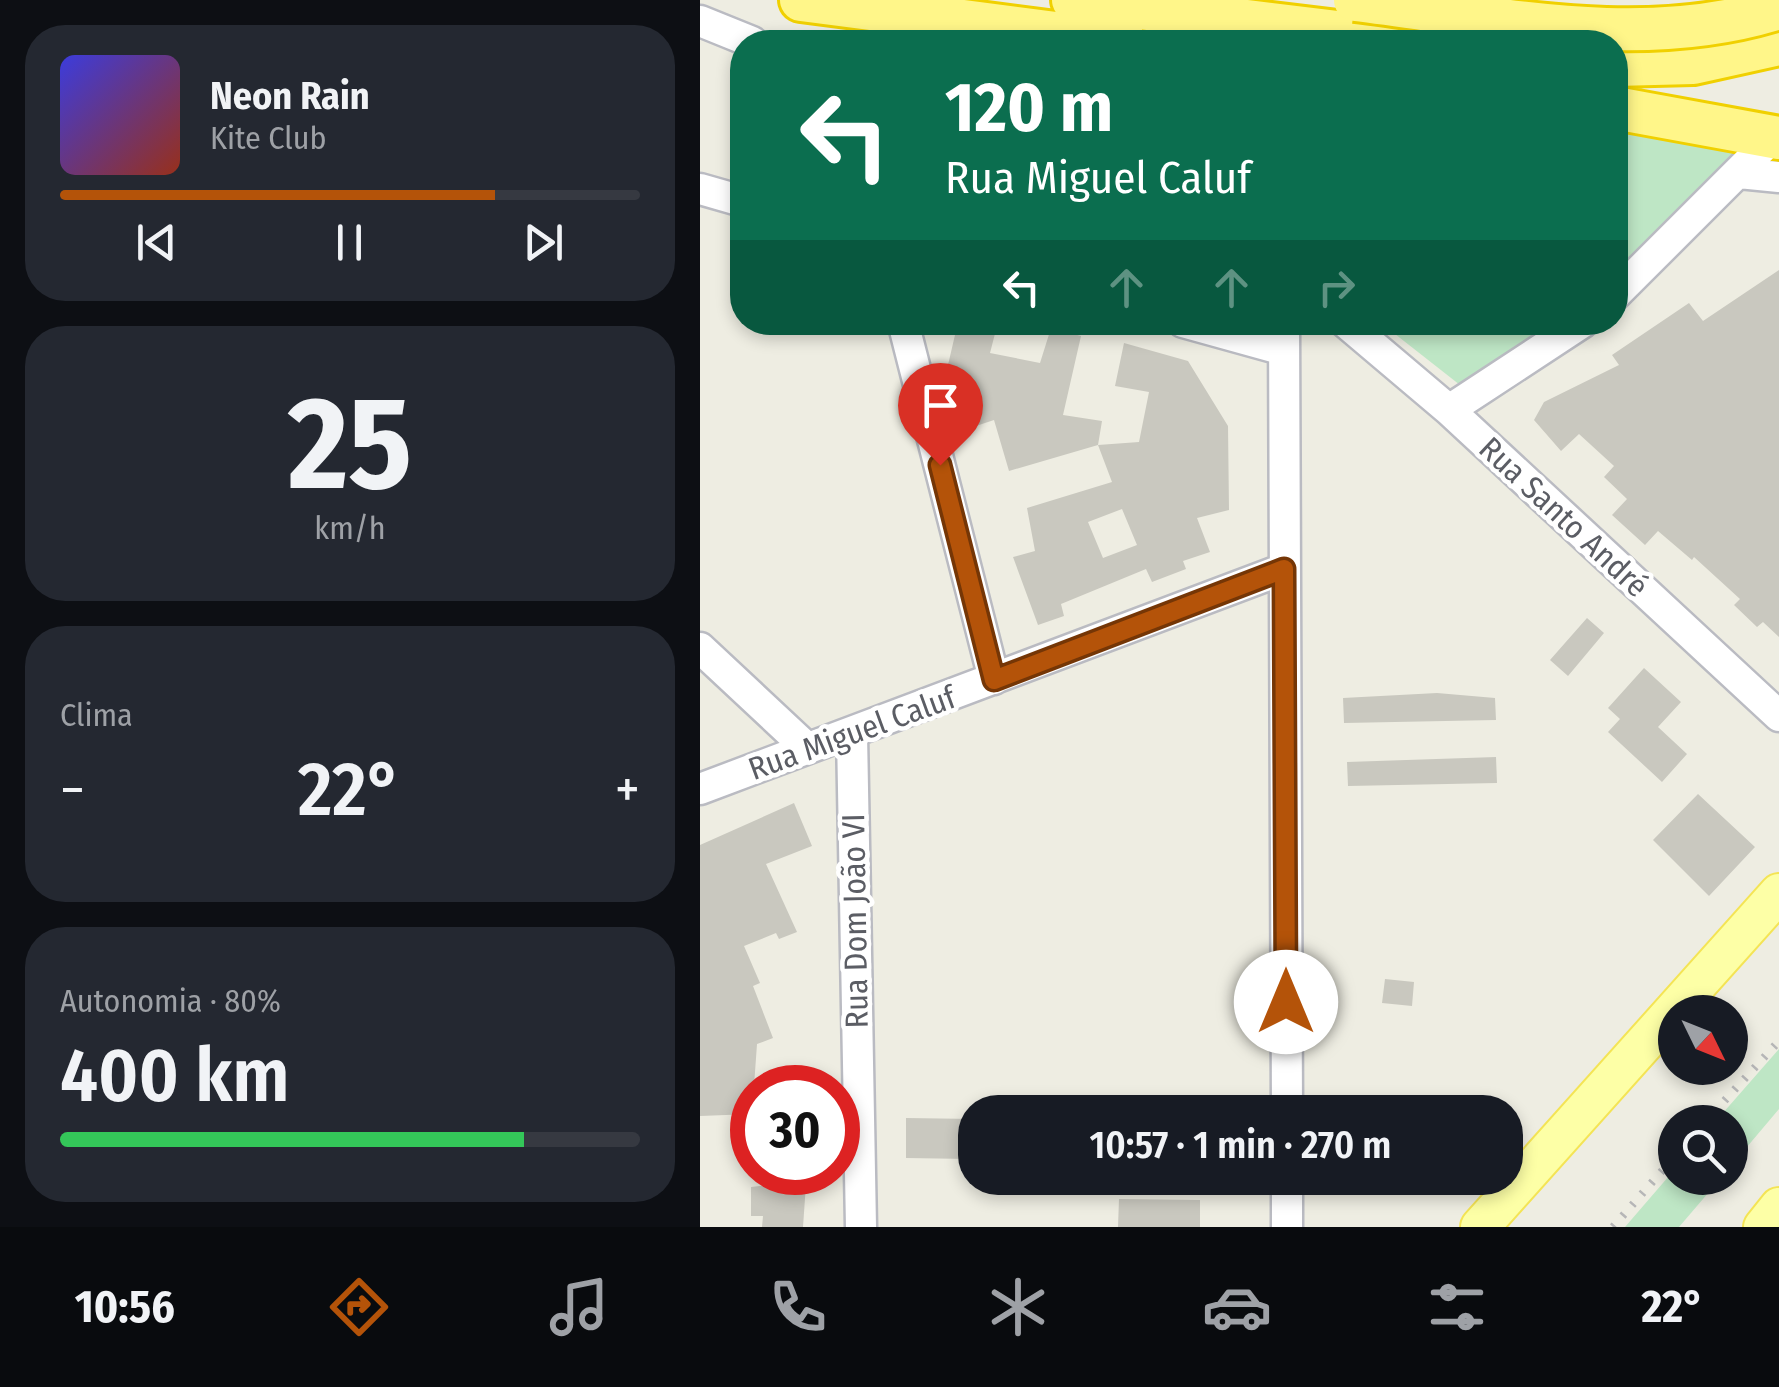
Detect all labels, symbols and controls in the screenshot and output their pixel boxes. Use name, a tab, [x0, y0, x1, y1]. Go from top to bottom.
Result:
text: 120 m	[945, 66, 1113, 150]
icon: left	[780, 70, 910, 200]
text: Neon Rain	[210, 73, 370, 119]
text: Kite Club	[210, 119, 326, 157]
text: Rua Miguel Caluf	[945, 151, 1251, 205]
icon: previous	[129, 215, 184, 270]
icon: pause	[322, 215, 377, 270]
icon: next	[516, 215, 571, 270]
icon: left	[994, 260, 1049, 315]
icon: ahead	[1099, 260, 1154, 315]
icon: ahead	[1204, 260, 1259, 315]
icon: right	[1309, 260, 1364, 315]
pin	[898, 363, 983, 466]
text: 25	[288, 366, 412, 522]
icon: arrive	[913, 378, 968, 433]
street label: Rua Santo André	[1472, 429, 1656, 605]
text: km/h	[314, 509, 386, 547]
street label: Rua Miguel Caluf	[743, 677, 963, 788]
text: Clima	[60, 696, 133, 734]
text: 22°	[298, 745, 402, 835]
text: −	[60, 757, 85, 823]
text: +	[615, 757, 640, 823]
street label: Rua Dom João VI	[834, 813, 876, 1029]
position arrow	[1234, 950, 1338, 1054]
text: Autonomia · 80%	[60, 982, 281, 1020]
north arrow	[1658, 995, 1748, 1085]
map controls	[1658, 995, 1748, 1195]
text: 400 km	[60, 1031, 290, 1121]
speed limit sign: 30	[730, 1065, 860, 1195]
button: search	[1658, 1105, 1748, 1195]
text: 10:57 · 1 min · 270 m	[1090, 1122, 1391, 1168]
icon: directions	[324, 1272, 394, 1342]
icon: music	[544, 1272, 614, 1342]
icon: phone	[763, 1272, 833, 1342]
icon: climate	[983, 1272, 1053, 1342]
icon: car	[1202, 1272, 1272, 1342]
icon: filters	[1422, 1272, 1492, 1342]
text: 10:56	[75, 1280, 175, 1334]
text: 22°	[1641, 1280, 1704, 1334]

